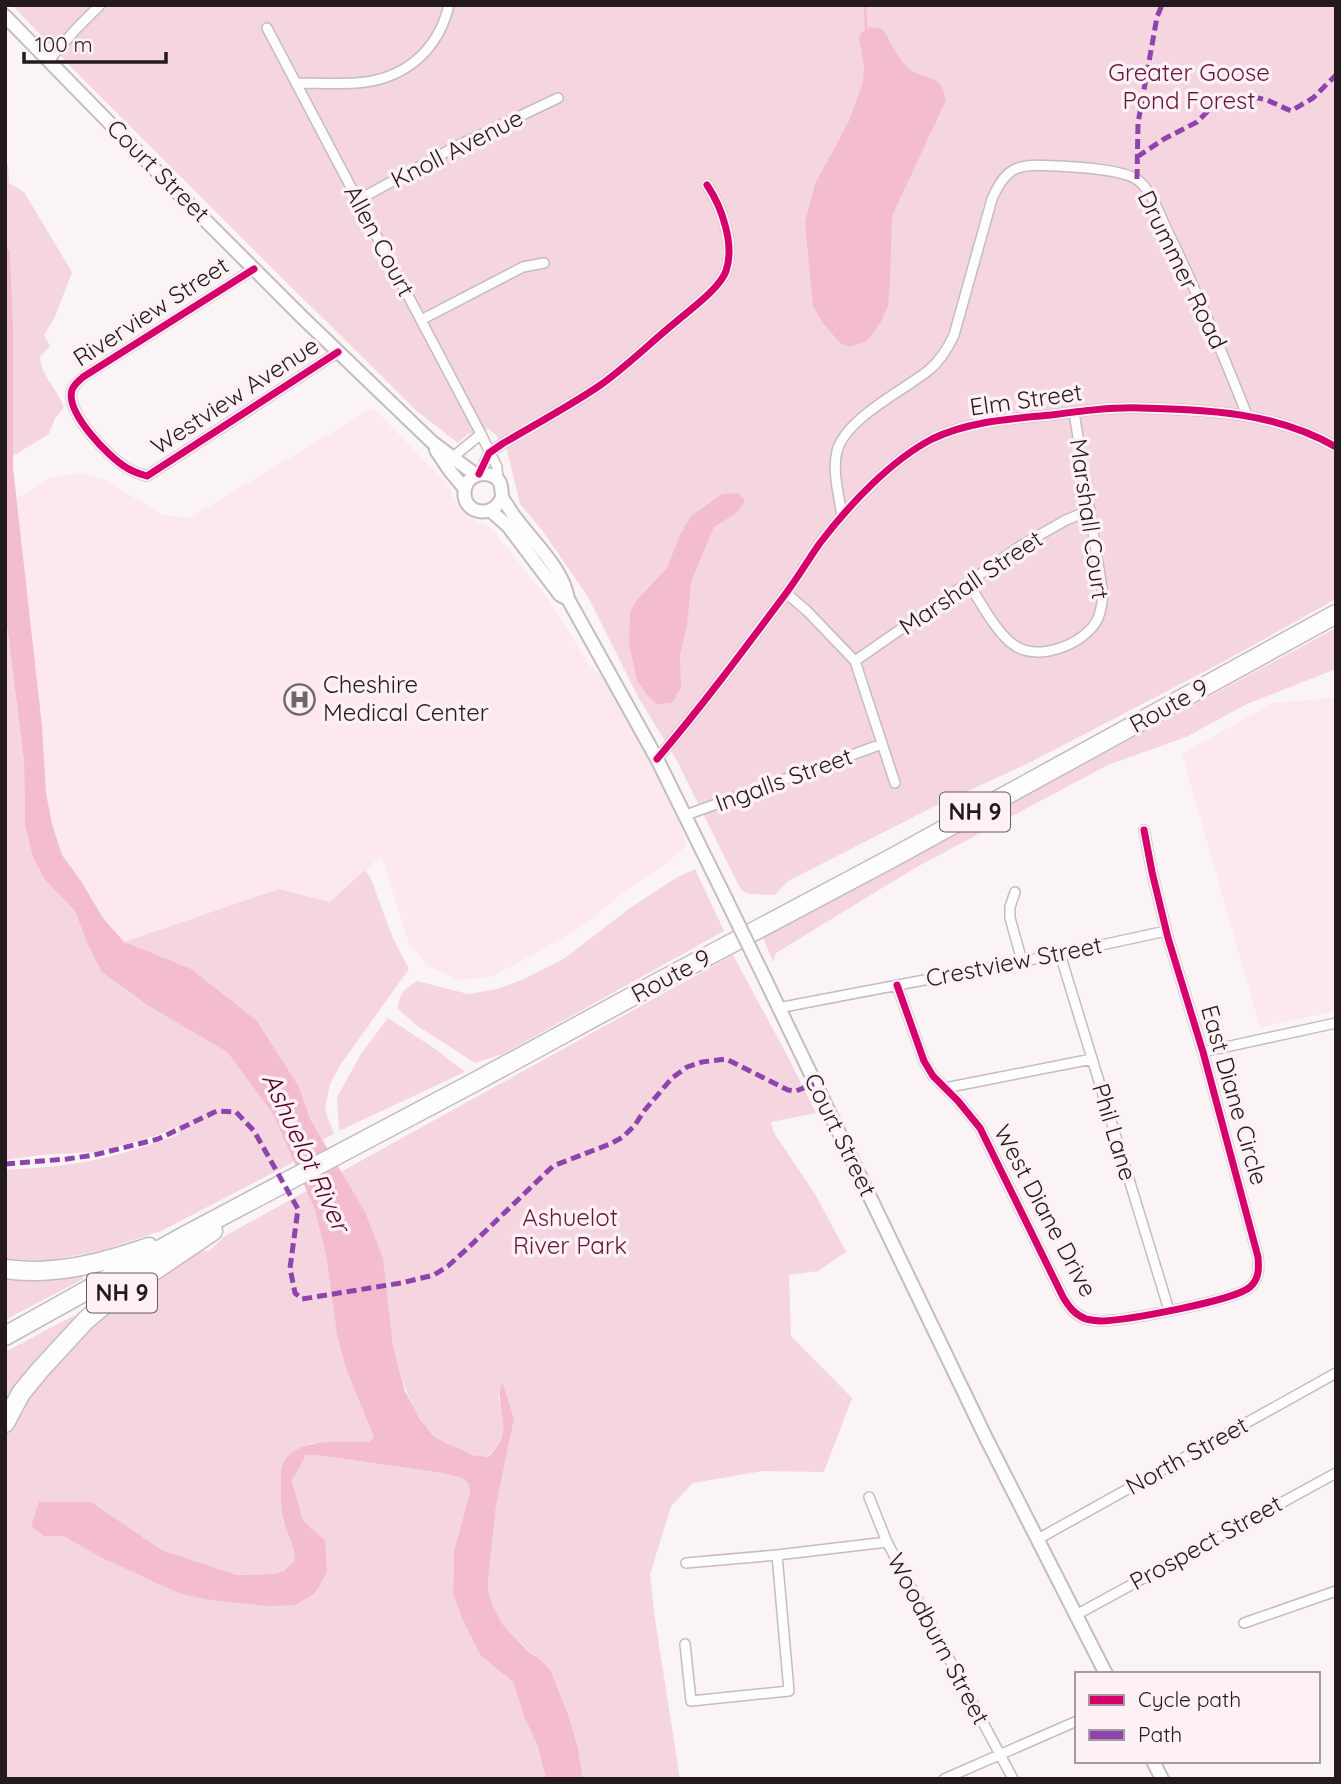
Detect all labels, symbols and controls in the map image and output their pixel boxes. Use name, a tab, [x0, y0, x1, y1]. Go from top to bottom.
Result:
scale bar	[24, 21, 166, 65]
text: 100 m	[35, 31, 93, 57]
park label: Greater Goose Pond Forest	[1108, 57, 1270, 115]
street label: Knoll Avenue	[386, 102, 528, 194]
street label: Court Street	[101, 113, 216, 228]
street label: Allen Court	[338, 180, 422, 301]
street label: Drummer Road	[1132, 185, 1234, 354]
street label: Riverview Street	[67, 250, 234, 373]
street label: Westview Avenue	[145, 330, 324, 461]
street label: Elm Street	[968, 376, 1084, 422]
street label: Marshall Court	[1064, 437, 1116, 601]
street label: Marshall Street	[893, 523, 1048, 641]
place label: Cheshire Medical Center	[323, 669, 489, 727]
street label: Route 9	[1124, 671, 1213, 739]
hospital icon: Cheshire Medical Center	[283, 682, 317, 716]
street label: Ingalls Street	[711, 740, 856, 818]
road number: NH 9	[940, 792, 1010, 832]
street label: Crestview Street	[923, 929, 1104, 993]
street label: Route 9	[626, 942, 715, 1008]
street label: East Diane Circle	[1195, 1001, 1275, 1188]
water label: Ashuelot River	[255, 1067, 359, 1239]
street label: Court Street	[798, 1068, 884, 1201]
street label: Phil Lane	[1086, 1080, 1144, 1184]
street label: West Diane Drive	[988, 1119, 1104, 1302]
park label: Ashuelot River Park	[513, 1202, 627, 1260]
road number: NH 9	[87, 1274, 157, 1312]
street label: North Street	[1120, 1409, 1253, 1501]
street label: Prospect Street	[1124, 1488, 1287, 1596]
street label: Woodburn Street	[881, 1548, 997, 1729]
legend	[1075, 1672, 1320, 1763]
text: Cycle path	[1138, 1686, 1241, 1712]
text: Path	[1138, 1721, 1182, 1747]

